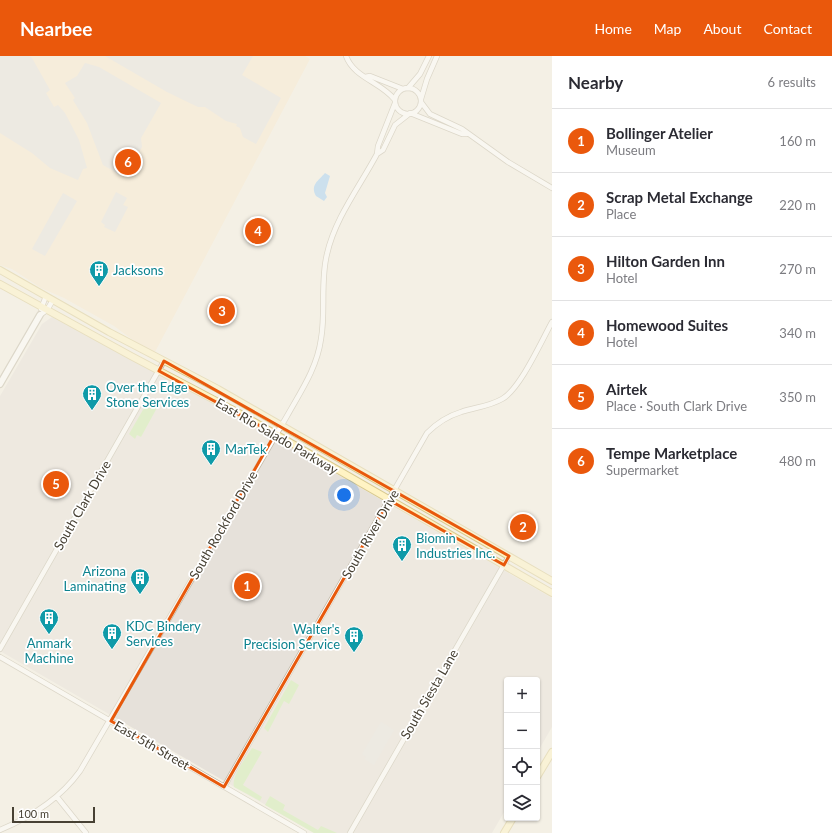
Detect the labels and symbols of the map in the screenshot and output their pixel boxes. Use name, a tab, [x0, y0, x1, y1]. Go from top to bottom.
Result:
pin: 6	[115, 147, 141, 177]
pin: 4	[245, 216, 271, 246]
building icon: Jacksons	[88, 259, 110, 287]
place label: Jacksons	[113, 262, 164, 278]
pin: 3	[209, 296, 235, 326]
place label: Over the Edge Stone Services	[106, 379, 190, 410]
building icon: Over the Edge Stone Services	[81, 383, 103, 411]
street label: East Rio Salado Parkway	[213, 394, 341, 478]
building icon: MarTek	[200, 438, 222, 466]
place label: MarTek	[225, 441, 267, 457]
street label: South Clark Drive	[50, 457, 114, 553]
street label: South Rockford Drive	[185, 468, 261, 582]
pin: 5	[43, 469, 69, 499]
your location	[334, 485, 354, 505]
street label: South River Drive	[338, 486, 402, 581]
pin: 2	[510, 512, 536, 542]
place label: Biomin Industries Inc.	[416, 530, 495, 561]
building icon: Biomin Industries Inc.	[391, 534, 413, 562]
place label: Arizona Laminating	[63, 563, 126, 594]
building icon: Arizona Laminating	[129, 567, 151, 595]
pin: 1	[234, 571, 260, 601]
building icon: Anmark Machine	[38, 607, 60, 635]
place label: KDC Bindery Services	[126, 618, 201, 649]
place label: Walter's Precision Service	[244, 621, 340, 652]
building icon: KDC Bindery Services	[101, 622, 123, 650]
building icon: Walter's Precision Service	[343, 625, 365, 653]
place label: Anmark Machine	[24, 635, 74, 666]
street label: South Siesta Lane	[397, 646, 461, 742]
street label: East 5th Street	[111, 717, 193, 773]
scale bar	[12, 805, 95, 824]

